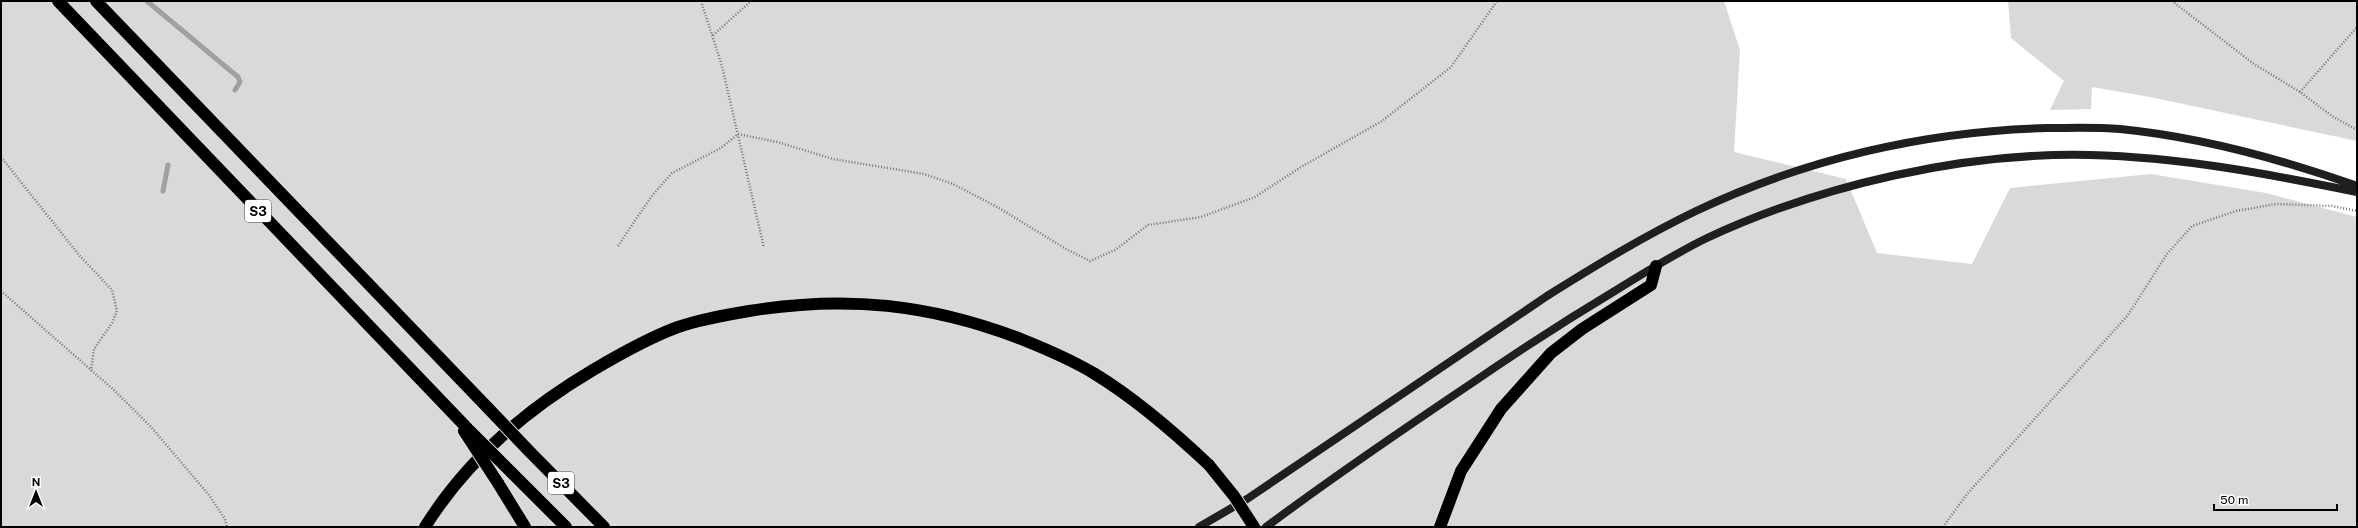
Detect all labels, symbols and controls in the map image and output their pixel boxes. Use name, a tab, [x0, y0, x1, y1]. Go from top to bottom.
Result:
road number: S3	[245, 200, 271, 222]
north arrow	[16, 472, 56, 512]
road number: S3	[548, 472, 574, 494]
text: N	[32, 476, 40, 488]
scale bar	[2214, 486, 2337, 512]
text: 50 m	[2220, 493, 2248, 507]

